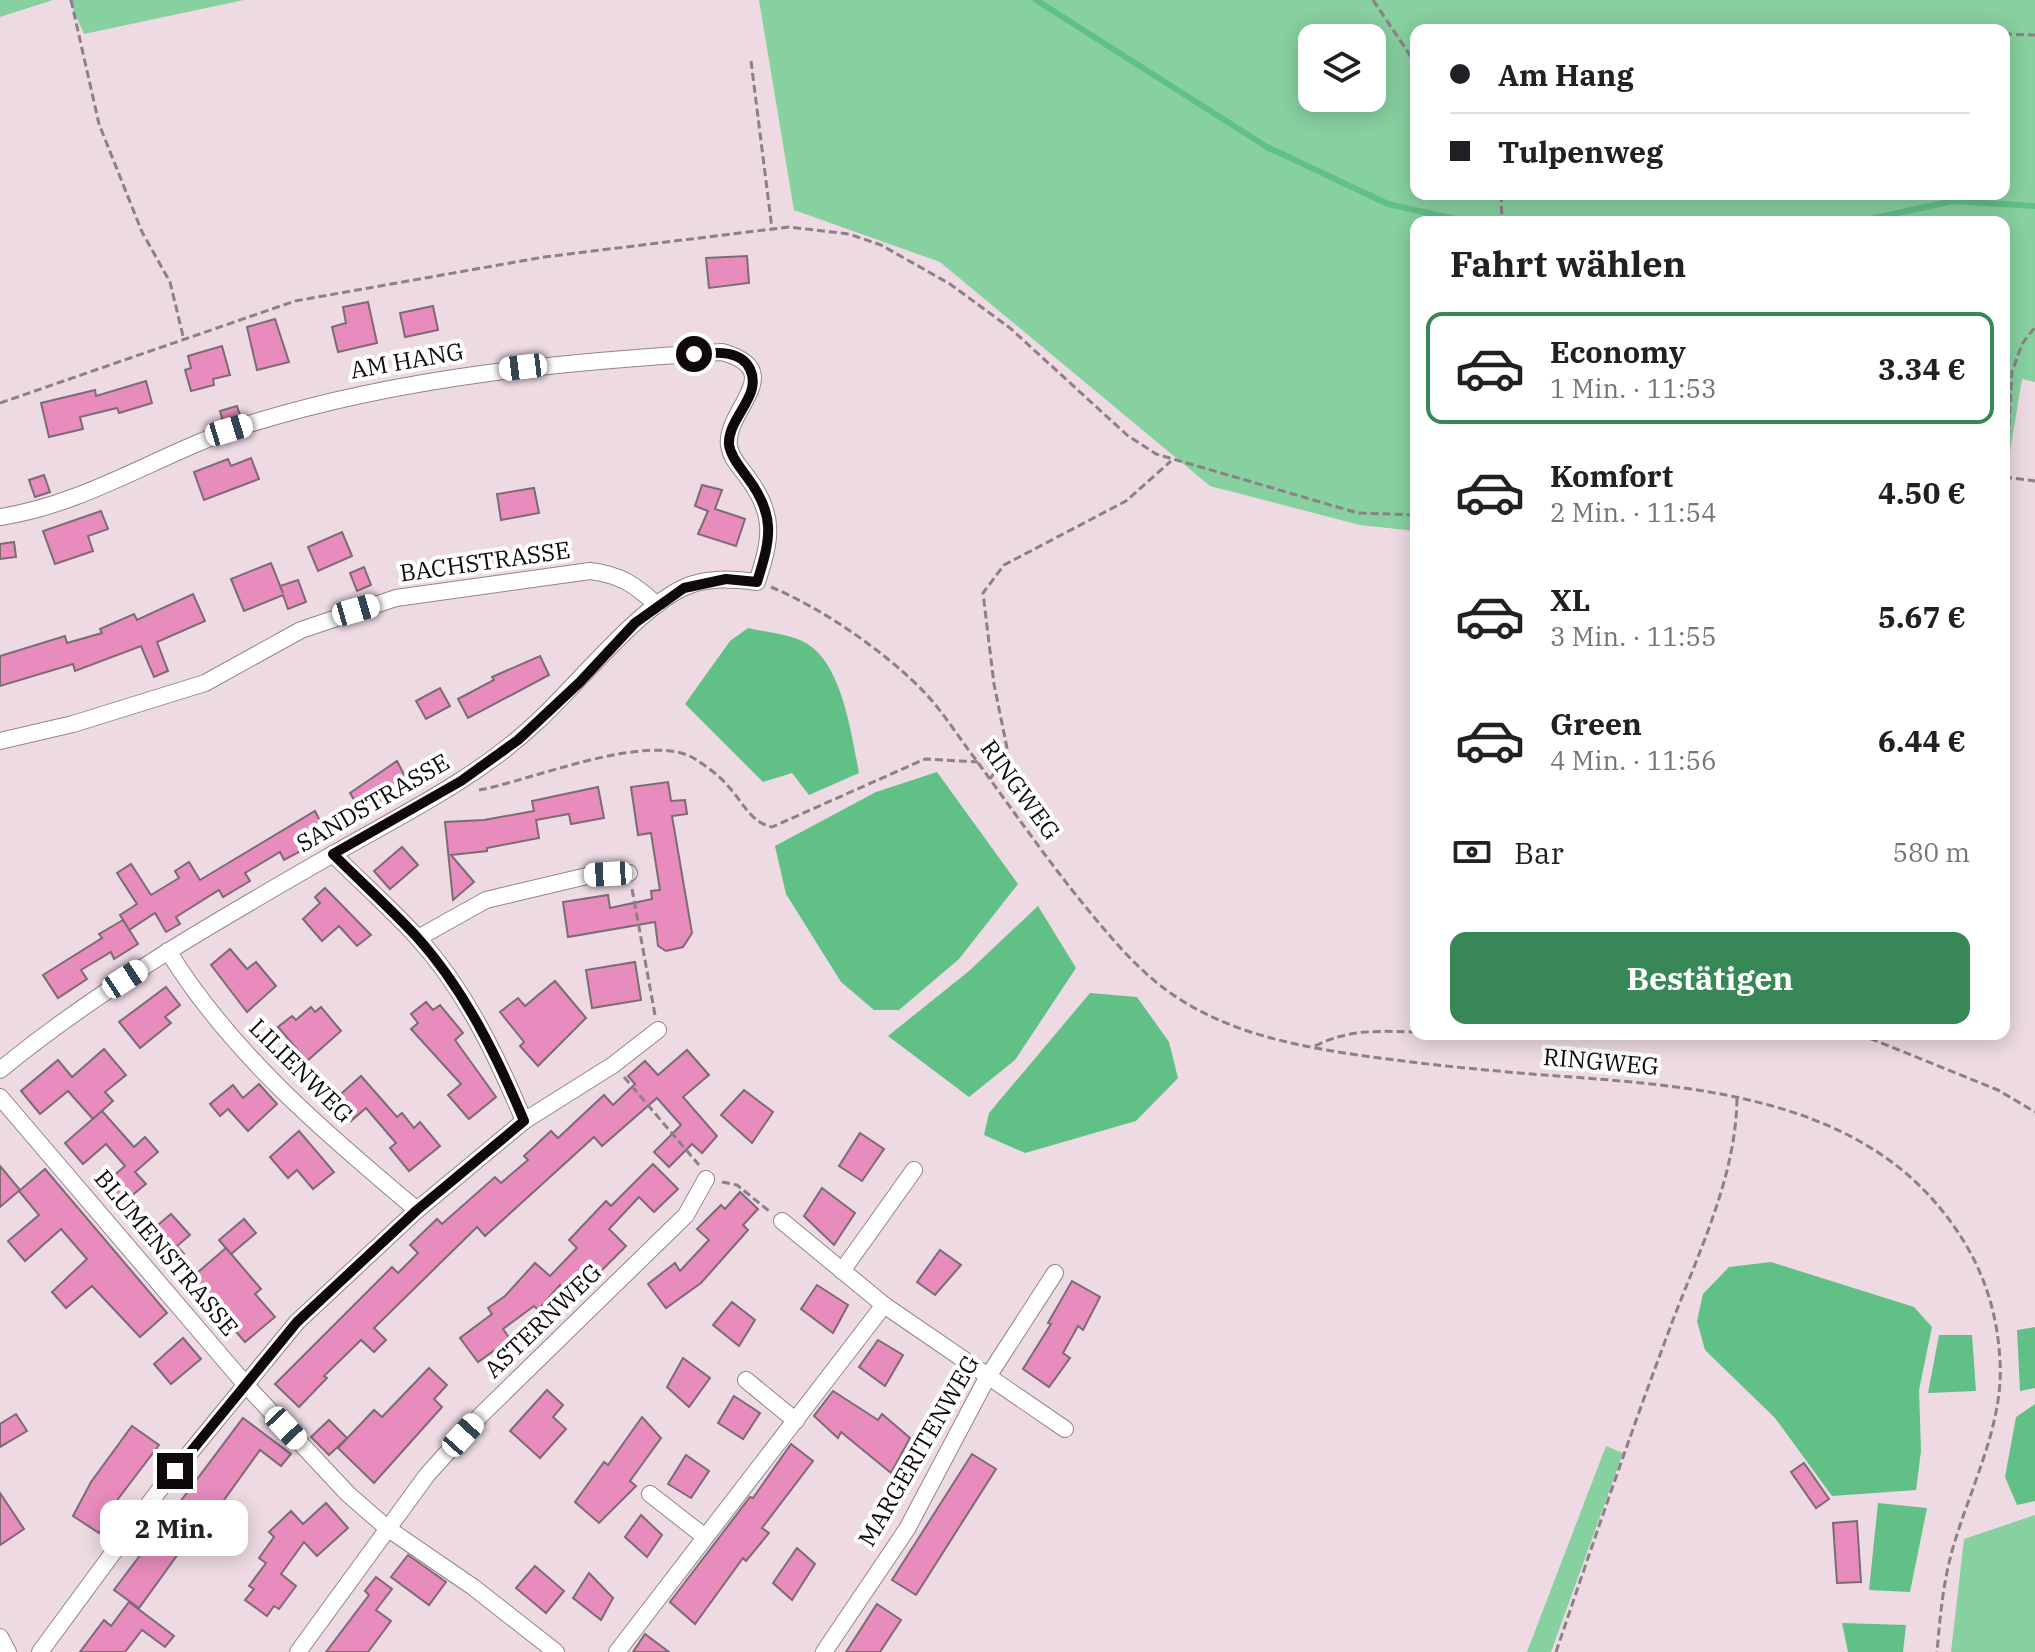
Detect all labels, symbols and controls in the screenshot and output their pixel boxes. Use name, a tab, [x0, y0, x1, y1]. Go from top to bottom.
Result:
map controls	[1298, 24, 1386, 112]
button: layers	[1298, 24, 1386, 112]
text: Am Hang	[1498, 55, 1634, 94]
text: Tulpenweg	[1498, 132, 1663, 171]
text: Fahrt wählen	[1450, 240, 1686, 287]
icon: car	[1454, 332, 1526, 404]
text: Economy	[1550, 332, 1686, 371]
street label: AM HANG	[348, 334, 466, 386]
route start	[676, 336, 712, 372]
text: 3.34 €	[1878, 349, 1966, 388]
car	[498, 352, 548, 382]
text: 1 Min. · 11:53	[1550, 371, 1717, 405]
car	[203, 412, 255, 448]
icon: car	[1454, 456, 1526, 528]
text: Komfort	[1550, 456, 1673, 495]
text: 4.50 €	[1878, 473, 1966, 512]
text: 2 Min. · 11:54	[1550, 495, 1717, 529]
street label: BACHSTRASSE	[398, 533, 572, 589]
icon: car	[1454, 580, 1526, 652]
text: XL	[1550, 580, 1590, 619]
car	[330, 592, 382, 628]
text: 5.67 €	[1878, 597, 1966, 636]
text: 3 Min. · 11:55	[1550, 619, 1717, 653]
icon: car	[1454, 704, 1526, 776]
text: Green	[1550, 704, 1642, 743]
text: 6.44 €	[1878, 721, 1966, 760]
street label: RINGWEG	[974, 733, 1068, 846]
text: 4 Min. · 11:56	[1550, 743, 1717, 777]
street label: SANDSTRASSE	[290, 745, 455, 859]
icon: cash	[1450, 830, 1494, 874]
text: Bar	[1514, 833, 1564, 872]
text: 580 m	[1892, 835, 1970, 869]
car	[583, 861, 633, 887]
button: Bestätigen	[1450, 932, 1970, 1024]
car	[98, 956, 152, 1002]
street label: LILIENWEG	[243, 1011, 361, 1129]
street label: RINGWEG	[1542, 1040, 1660, 1082]
street label: BLUMENSTRASSE	[88, 1162, 246, 1342]
street label: ASTERNWEG	[477, 1256, 608, 1385]
street label: MARGERITENWEG	[850, 1349, 986, 1552]
car	[261, 1402, 311, 1454]
car	[438, 1409, 488, 1461]
route end	[157, 1453, 193, 1489]
callout: 2 Min.	[101, 1499, 249, 1555]
text: 2 Min.	[135, 1511, 213, 1545]

